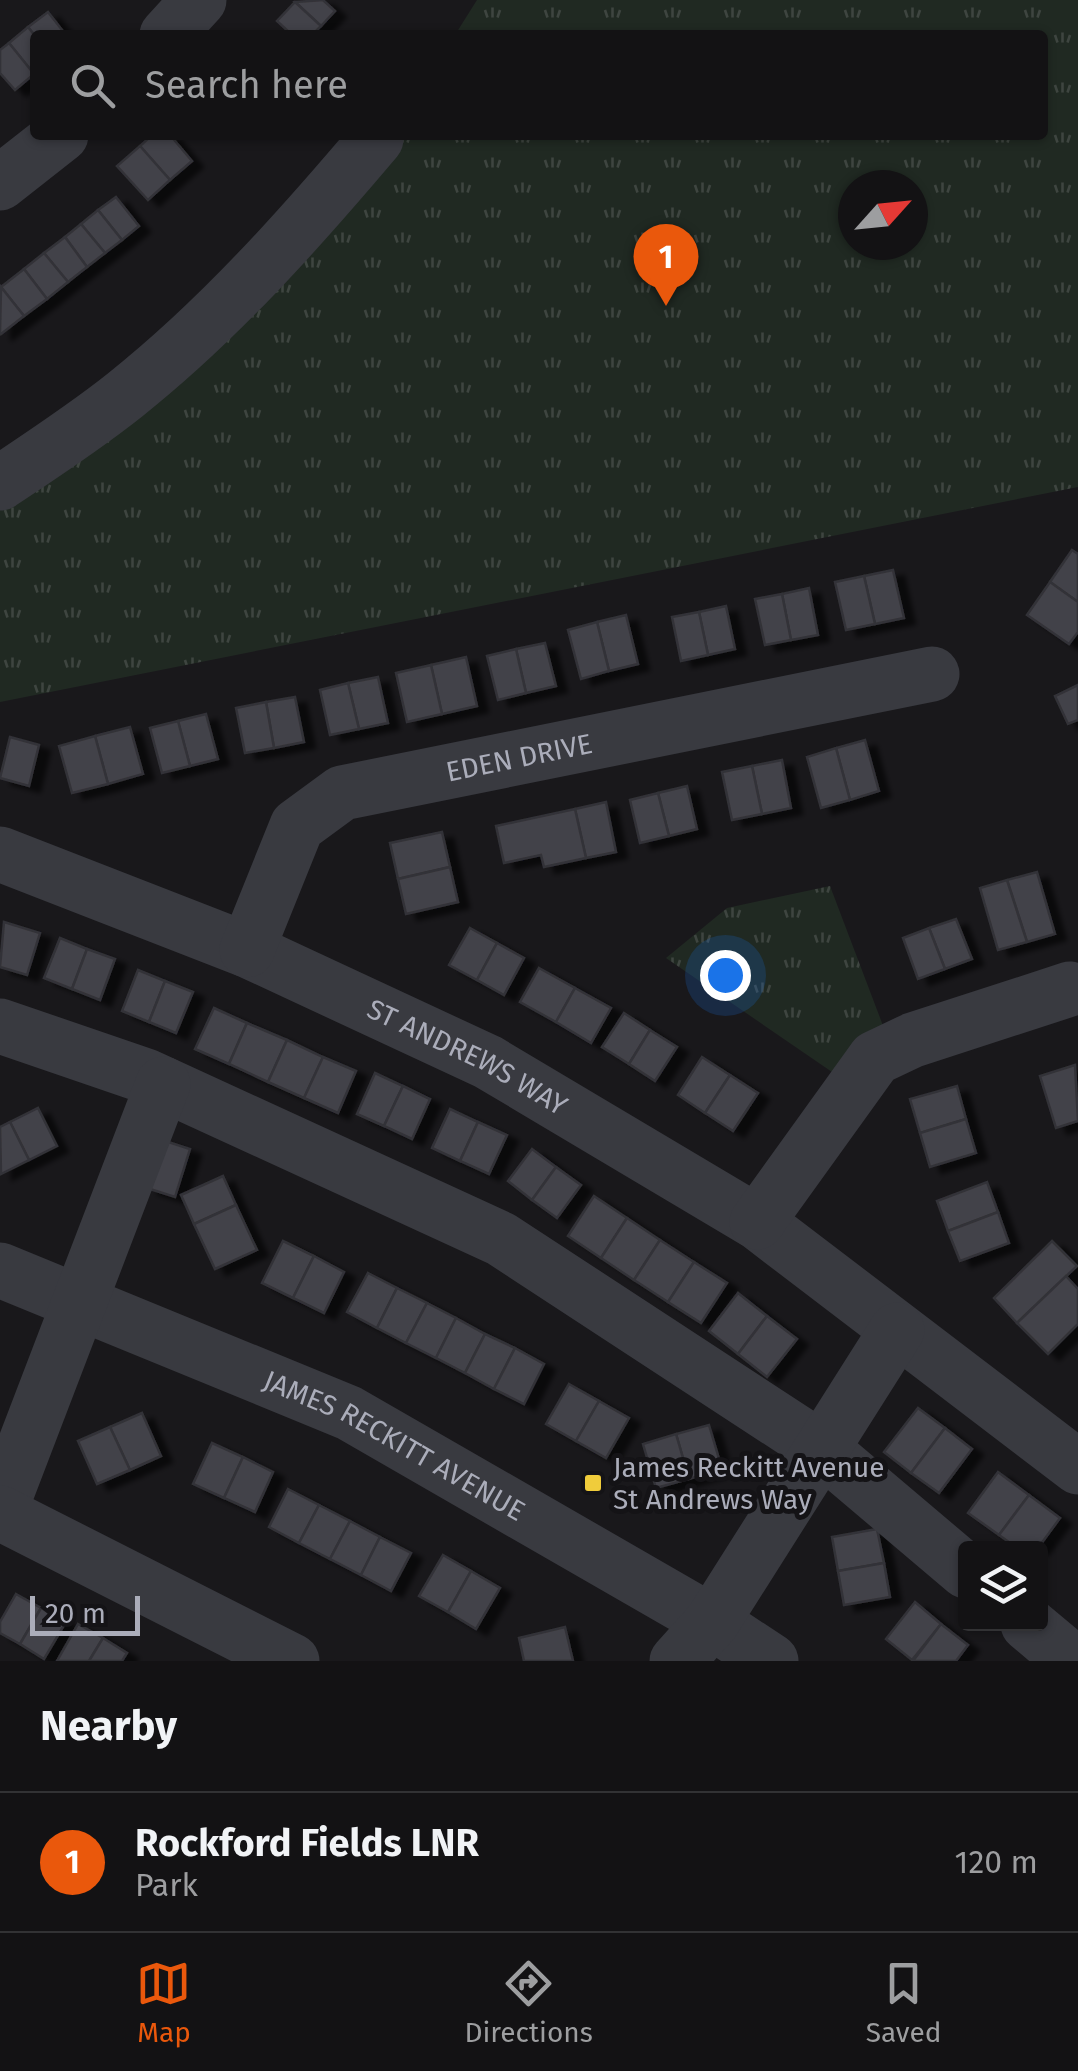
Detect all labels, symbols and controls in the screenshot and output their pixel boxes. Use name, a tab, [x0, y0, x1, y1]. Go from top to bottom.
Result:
search box	[30, 30, 1048, 140]
icon: search	[65, 58, 120, 113]
text: Search here	[145, 62, 348, 108]
north arrow	[838, 170, 928, 260]
pin: 1	[634, 224, 698, 306]
street label: EDEN DRIVE	[443, 727, 595, 789]
your location	[700, 950, 751, 1001]
street label: ST ANDREWS WAY	[362, 992, 574, 1123]
street label: JAMES RECKITT AVENUE	[259, 1364, 531, 1528]
place label: James Reckitt Avenue St Andrews Way	[613, 1451, 885, 1516]
marker: James Reckitt Avenue St Andrews Way	[582, 1472, 604, 1494]
map controls	[958, 1541, 1048, 1631]
button: layers	[958, 1541, 1048, 1631]
scale bar	[30, 1591, 140, 1636]
text: 20 m	[45, 1597, 106, 1630]
text: Nearby	[40, 1701, 177, 1751]
text: Rockford Fields LNR	[135, 1820, 479, 1866]
text: 1	[65, 1843, 80, 1881]
text: 120 m	[955, 1843, 1038, 1881]
text: Park	[135, 1866, 198, 1904]
tab: Map	[136, 1956, 191, 2049]
tab: Directions	[464, 1956, 593, 2049]
tab: Saved	[866, 1956, 942, 2049]

